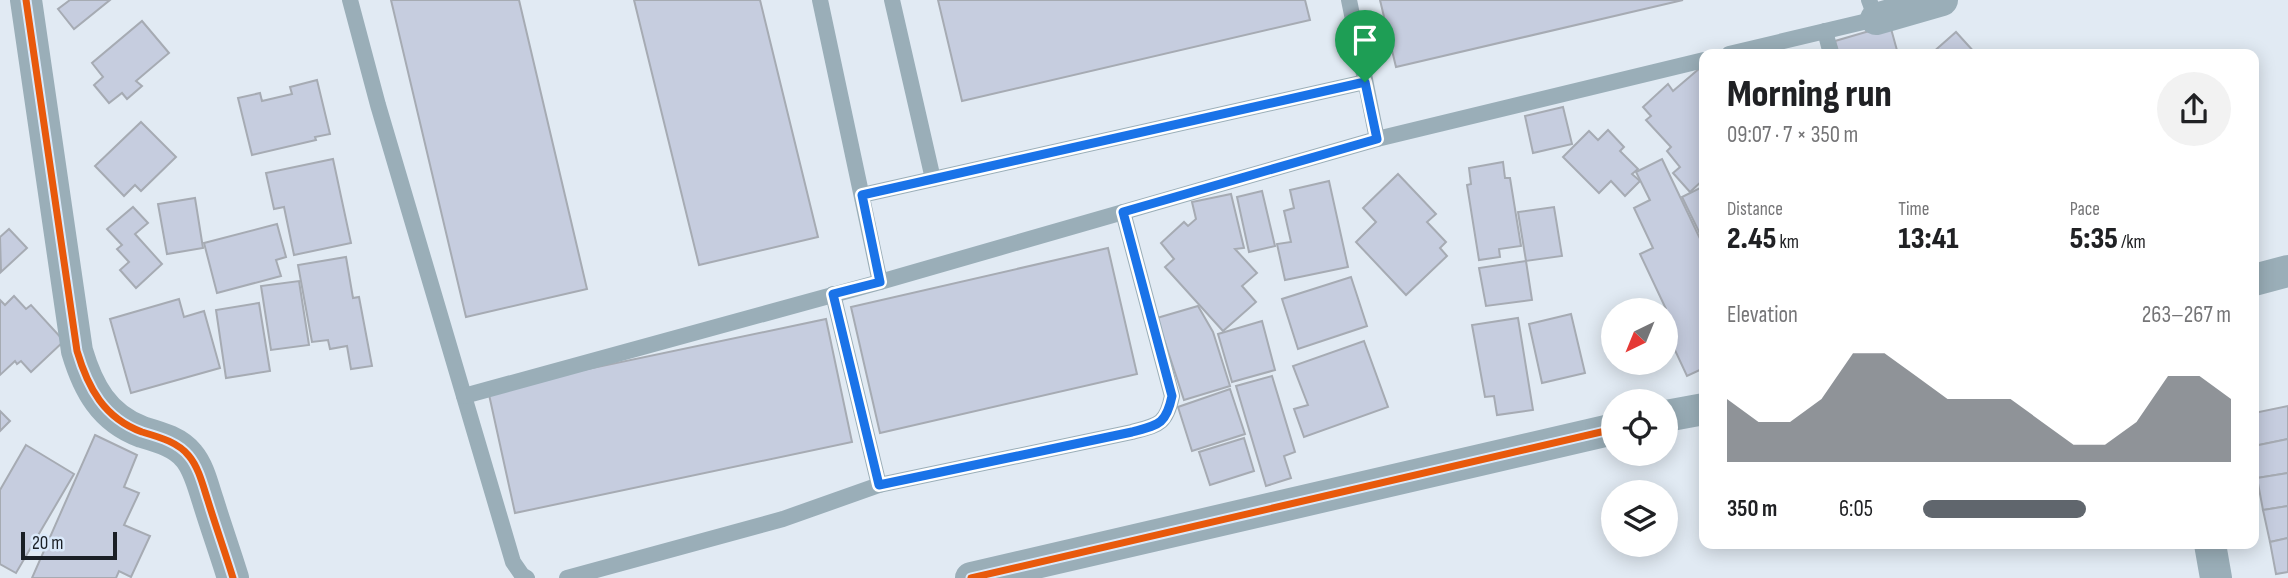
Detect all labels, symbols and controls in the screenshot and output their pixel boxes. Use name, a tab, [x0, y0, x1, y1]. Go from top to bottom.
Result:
pin	[1335, 10, 1395, 82]
icon: arrive	[1346, 21, 1384, 59]
text: Morning run	[1727, 72, 1892, 117]
button: share	[2157, 72, 2231, 146]
text: 09:07 · 7 × 350 m	[1727, 121, 1858, 149]
text: Distance	[1727, 198, 1783, 221]
text: Time	[1898, 198, 1929, 221]
text: Pace	[2070, 198, 2100, 221]
text: 2.45	[1727, 221, 1776, 257]
text: 13:41	[1898, 221, 1959, 257]
text: 5:35	[2070, 221, 2118, 257]
text: km	[1776, 231, 1799, 254]
text: /km	[2118, 231, 2146, 254]
north arrow	[1601, 298, 1678, 374]
map controls	[1601, 298, 1678, 557]
text: Elevation	[1727, 301, 1798, 329]
text: 263–267 m	[2142, 301, 2231, 329]
button: locate	[1601, 389, 1678, 466]
button: layers	[1601, 480, 1678, 557]
text: 350 m	[1727, 495, 1777, 523]
text: 6:05	[1839, 495, 1873, 523]
scale bar	[21, 529, 117, 561]
text: 20 m	[32, 532, 64, 555]

